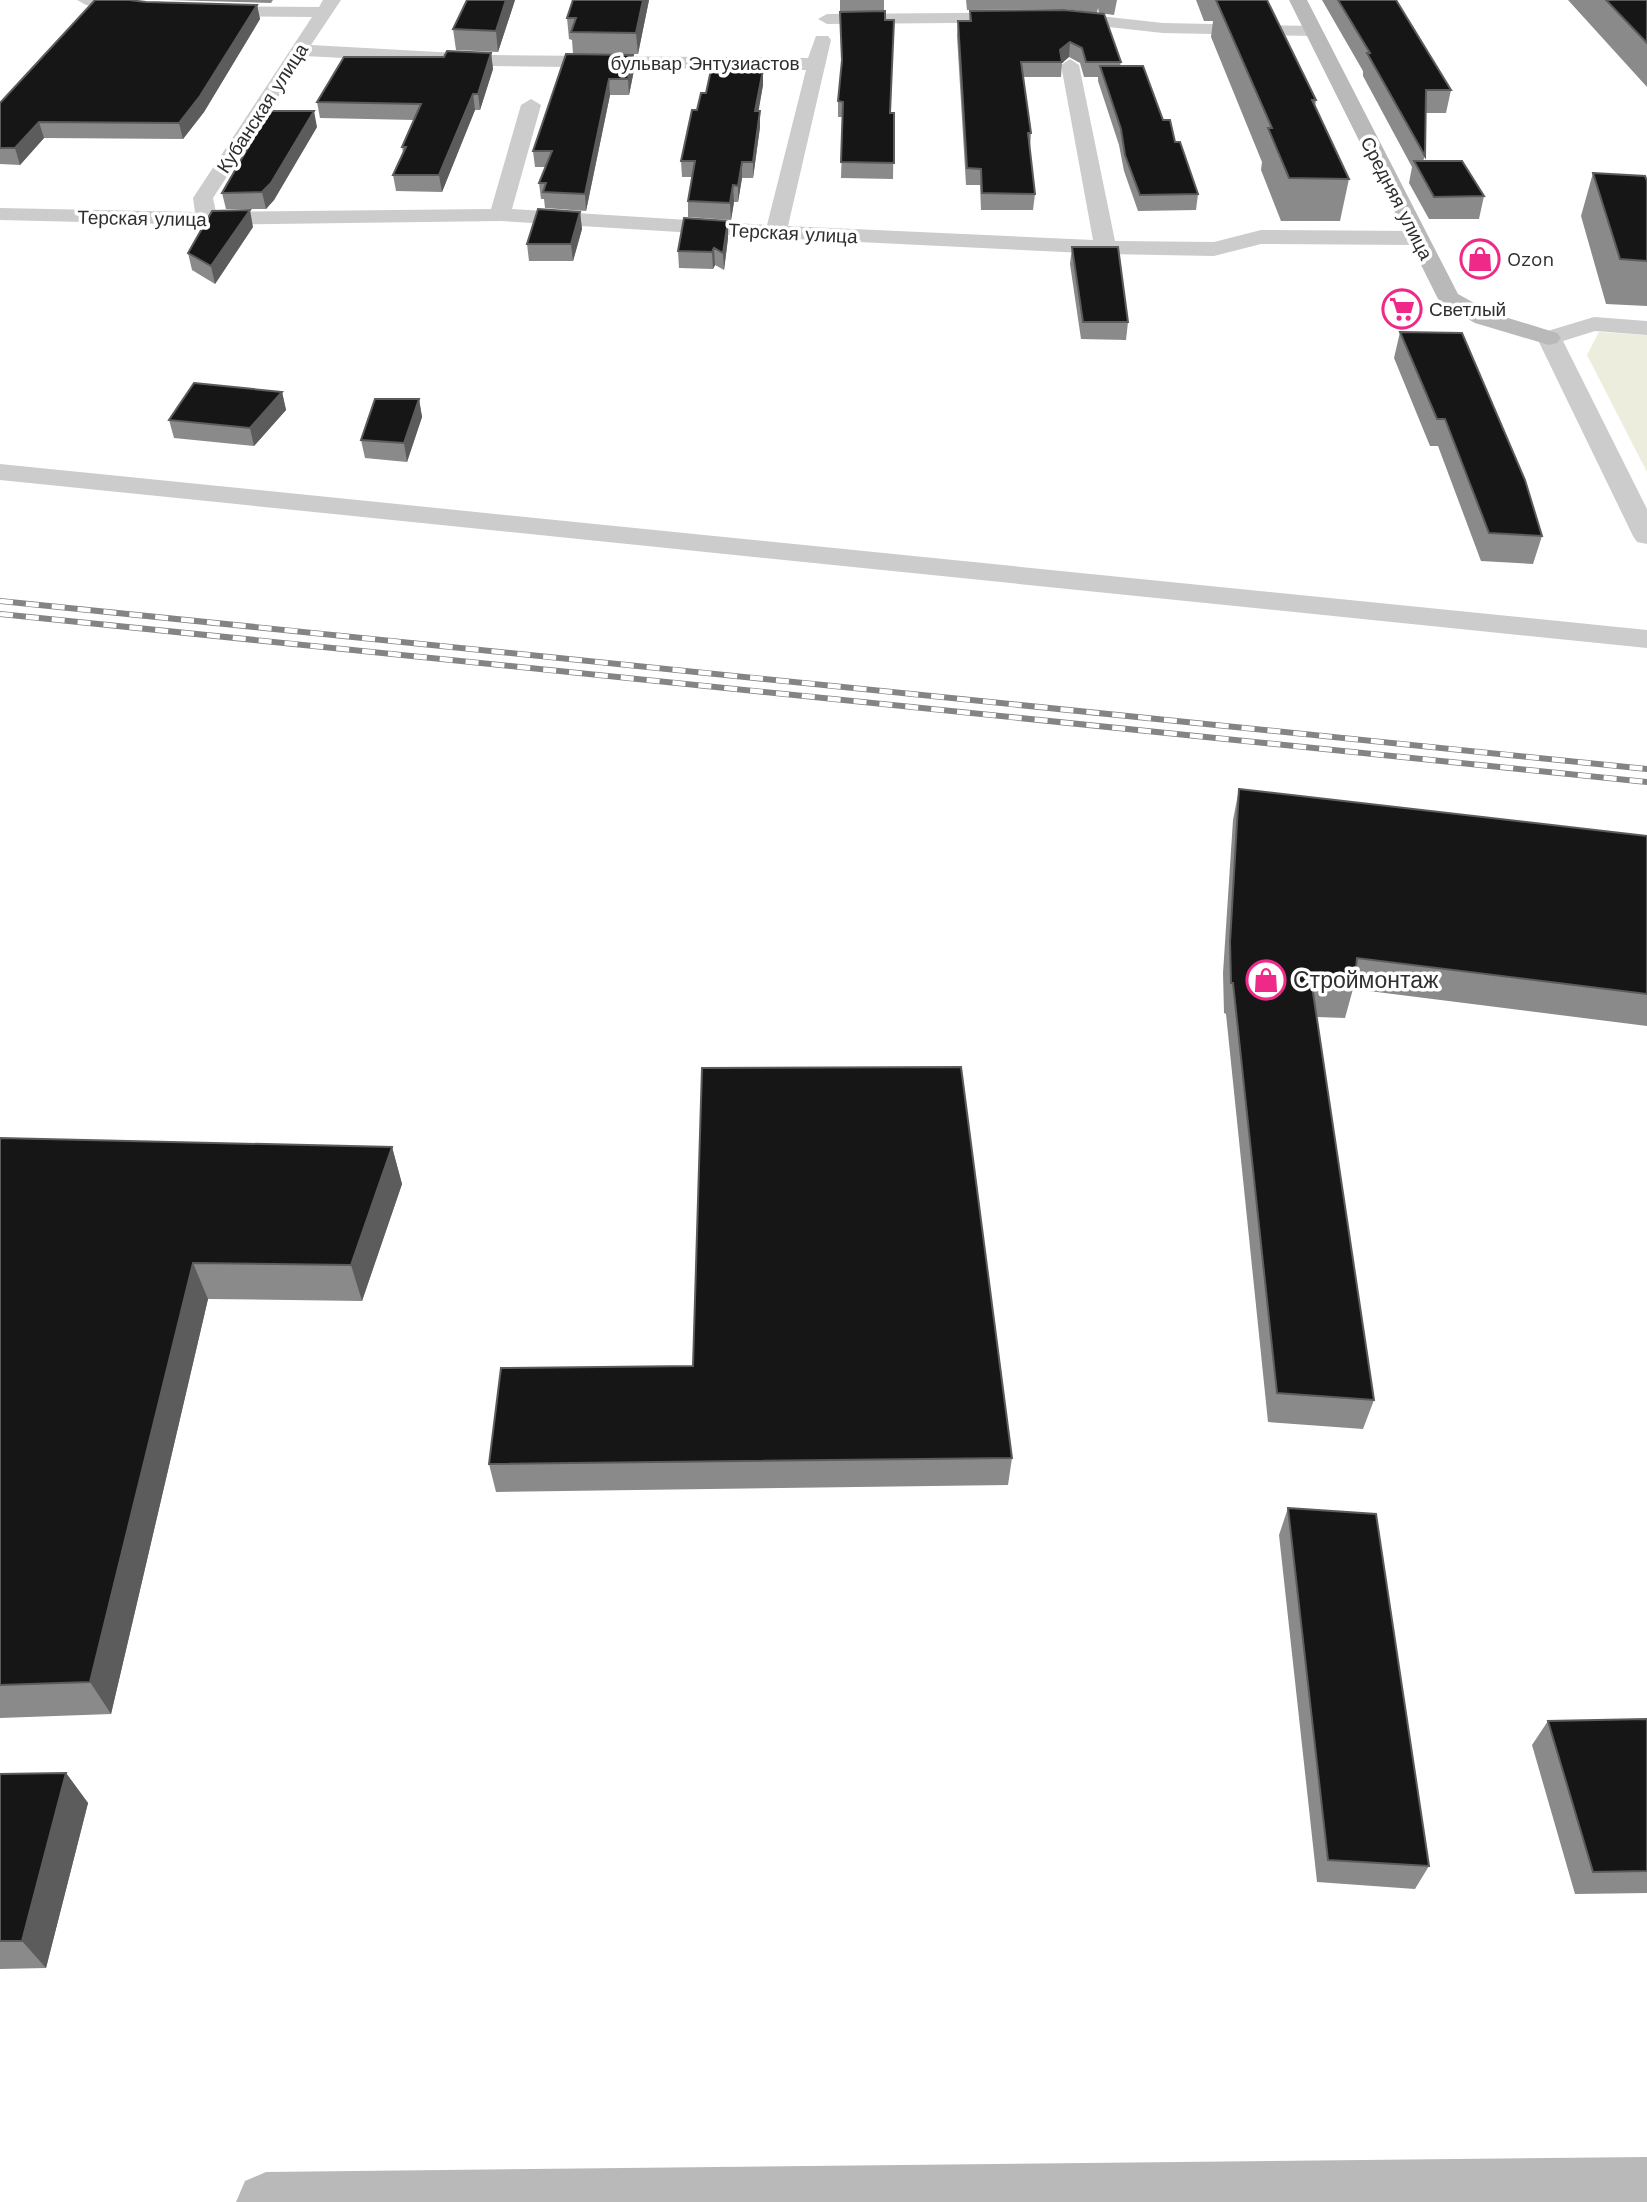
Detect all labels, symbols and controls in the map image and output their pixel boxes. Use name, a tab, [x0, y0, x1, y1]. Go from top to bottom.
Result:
street label: Кубанская улица	[212, 39, 313, 177]
street label: бульвар Энтузиастов	[610, 52, 800, 75]
street label: Средняя улица	[1356, 133, 1438, 264]
street label: Терская улица	[77, 206, 207, 231]
street label: Терская улица	[728, 219, 859, 248]
shop icon: Ozon	[1459, 238, 1501, 280]
place label: Ozon	[1507, 248, 1554, 271]
supermarket icon: Светлый	[1381, 288, 1423, 330]
place label: Светлый	[1429, 298, 1506, 321]
shop icon: Строймонтаж	[1245, 959, 1287, 1001]
place label: Строймонтаж	[1293, 967, 1439, 994]

